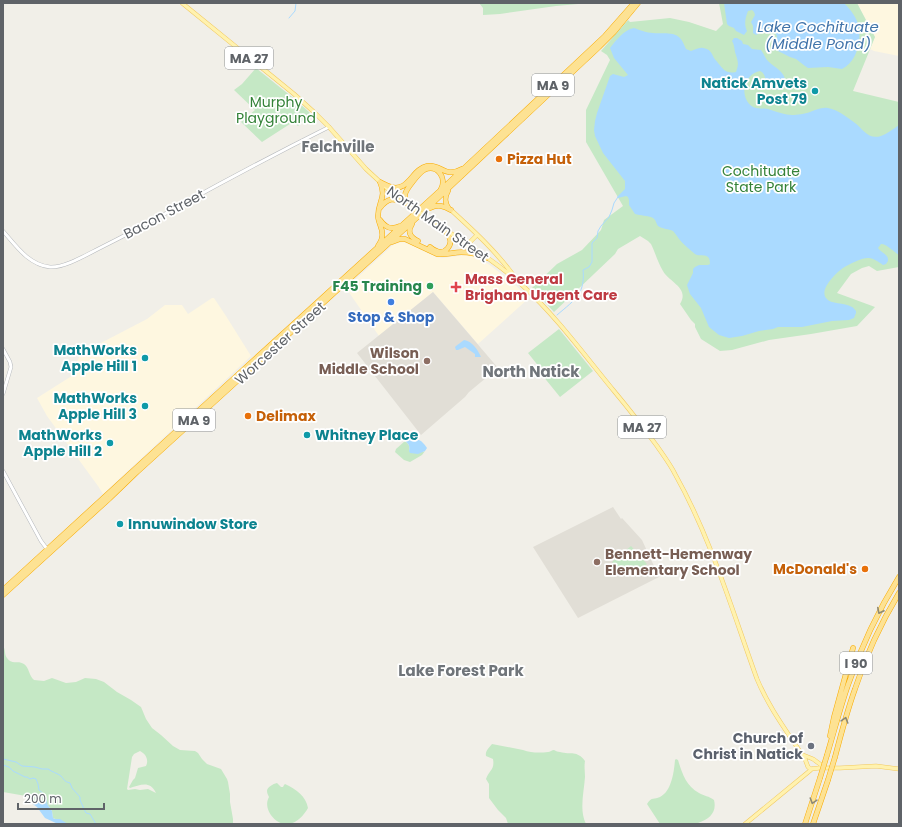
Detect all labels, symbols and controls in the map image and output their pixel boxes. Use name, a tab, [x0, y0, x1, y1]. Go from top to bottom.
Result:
water label: Lake Cochituate (Middle Pond)	[757, 16, 879, 54]
road number: MA 27	[225, 47, 273, 69]
place label: Natick Amvets Post 79	[701, 73, 807, 109]
road number: MA 9	[532, 74, 574, 96]
marker: Natick Amvets Post 79	[810, 86, 820, 96]
park label: Murphy Playground	[236, 92, 316, 128]
district label: Felchville	[302, 136, 374, 157]
place label: Pizza Hut	[507, 149, 572, 169]
marker: Pizza Hut	[494, 154, 504, 164]
park label: Cochituate State Park	[722, 161, 800, 197]
street label: North Main Street	[383, 181, 493, 267]
street label: Bacon Street	[120, 184, 208, 244]
place label: Mass General Brigham Urgent Care	[465, 269, 618, 305]
place label: F45 Training	[332, 276, 422, 296]
marker: F45 Training	[425, 281, 435, 291]
marker: Mass General Brigham Urgent Care	[450, 281, 462, 293]
street label: Worcester Street	[230, 297, 330, 389]
marker: Stop & Shop	[386, 297, 396, 307]
place label: Stop & Shop	[348, 307, 435, 327]
place label: MathWorks Apple Hill 1	[53, 340, 137, 376]
place label: Wilson Middle School	[319, 343, 419, 379]
marker: MathWorks Apple Hill 1	[140, 353, 150, 363]
marker: Wilson Middle School	[422, 356, 432, 366]
district label: North Natick	[483, 361, 580, 382]
place label: MathWorks Apple Hill 3	[53, 388, 137, 424]
marker: MathWorks Apple Hill 3	[140, 401, 150, 411]
place label: Delimax	[256, 406, 316, 426]
road number: MA 9	[173, 409, 215, 431]
marker: Delimax	[243, 411, 253, 421]
road number: MA 27	[618, 416, 666, 438]
place label: MathWorks Apple Hill 2	[18, 425, 102, 461]
place label: Whitney Place	[315, 425, 419, 445]
marker: Whitney Place	[302, 430, 312, 440]
marker: MathWorks Apple Hill 2	[105, 438, 115, 448]
place label: Innuwindow Store	[128, 514, 258, 534]
marker: Innuwindow Store	[115, 519, 125, 529]
place label: Bennett-Hemenway Elementary School	[605, 544, 752, 580]
marker: Bennett-Hemenway Elementary School	[592, 557, 602, 567]
place label: McDonald's	[773, 559, 857, 579]
marker: McDonald's	[860, 564, 870, 574]
one-way arrow	[877, 607, 885, 614]
road number: I 90	[840, 652, 872, 674]
district label: Lake Forest Park	[398, 660, 524, 681]
one-way arrow	[840, 716, 849, 723]
place label: Church of Christ in Natick	[693, 728, 803, 764]
marker: Church of Christ in Natick	[806, 741, 816, 751]
scale bar	[18, 785, 104, 811]
text: 200 m	[24, 790, 62, 807]
one-way arrow	[809, 798, 818, 805]

